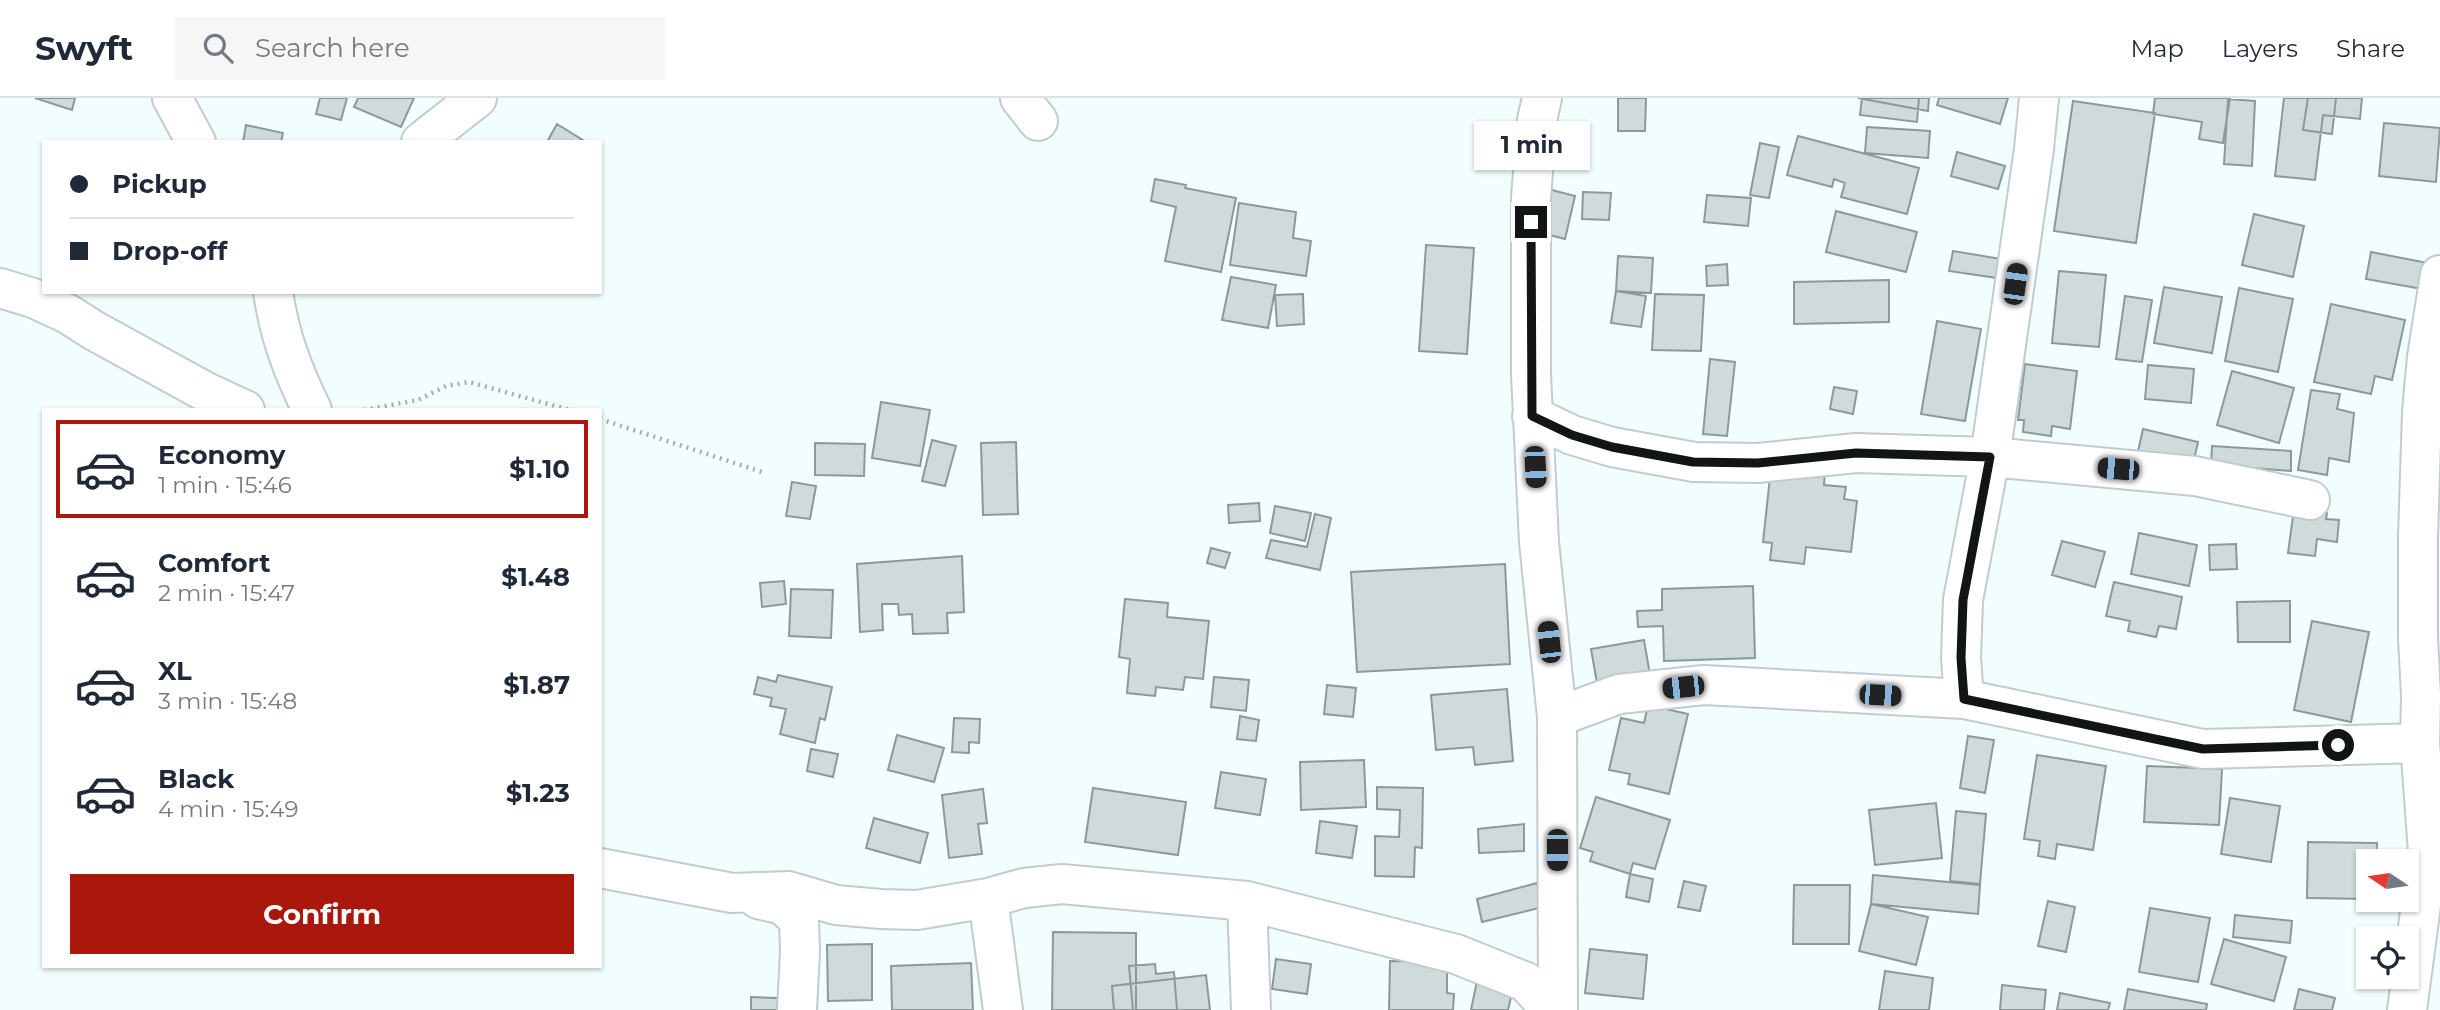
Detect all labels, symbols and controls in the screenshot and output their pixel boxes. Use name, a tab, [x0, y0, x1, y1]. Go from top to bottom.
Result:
search box	[175, 17, 665, 80]
text: Swyft	[35, 28, 133, 68]
icon: search	[199, 29, 237, 67]
text: Search here	[255, 32, 410, 64]
text: Map	[2130, 34, 2184, 63]
text: Layers	[2222, 34, 2298, 63]
text: Share	[2336, 34, 2405, 63]
callout: 1 min	[1473, 121, 1589, 170]
text: 1 min	[1501, 131, 1563, 159]
text: Pickup	[112, 168, 207, 200]
route end	[1515, 206, 1547, 238]
text: Drop-off	[112, 235, 227, 267]
car	[2002, 262, 2029, 306]
icon: car	[74, 438, 137, 501]
text: Economy	[158, 439, 285, 471]
car	[1524, 445, 1547, 489]
text: $1.10	[509, 453, 570, 485]
car	[2097, 457, 2140, 481]
text: 1 min · 15:46	[158, 471, 292, 499]
icon: car	[74, 546, 137, 609]
text: Comfort	[158, 547, 270, 579]
text: $1.48	[501, 561, 570, 593]
text: 2 min · 15:47	[158, 579, 295, 607]
car	[1537, 620, 1562, 664]
icon: car	[74, 654, 137, 717]
text: XL	[158, 655, 192, 687]
text: $1.87	[503, 669, 570, 701]
car	[1662, 674, 1705, 700]
car	[1859, 683, 1902, 707]
text: 3 min · 15:48	[158, 687, 297, 715]
route start	[2322, 729, 2354, 761]
icon: car	[74, 762, 137, 825]
text: Black	[158, 763, 234, 795]
text: $1.23	[506, 777, 570, 809]
text: 4 min · 15:49	[158, 795, 298, 823]
car	[1547, 829, 1568, 871]
north arrow	[2356, 849, 2418, 912]
map controls	[2356, 849, 2419, 989]
button: Confirm	[70, 874, 574, 954]
button: locate	[2356, 926, 2419, 989]

